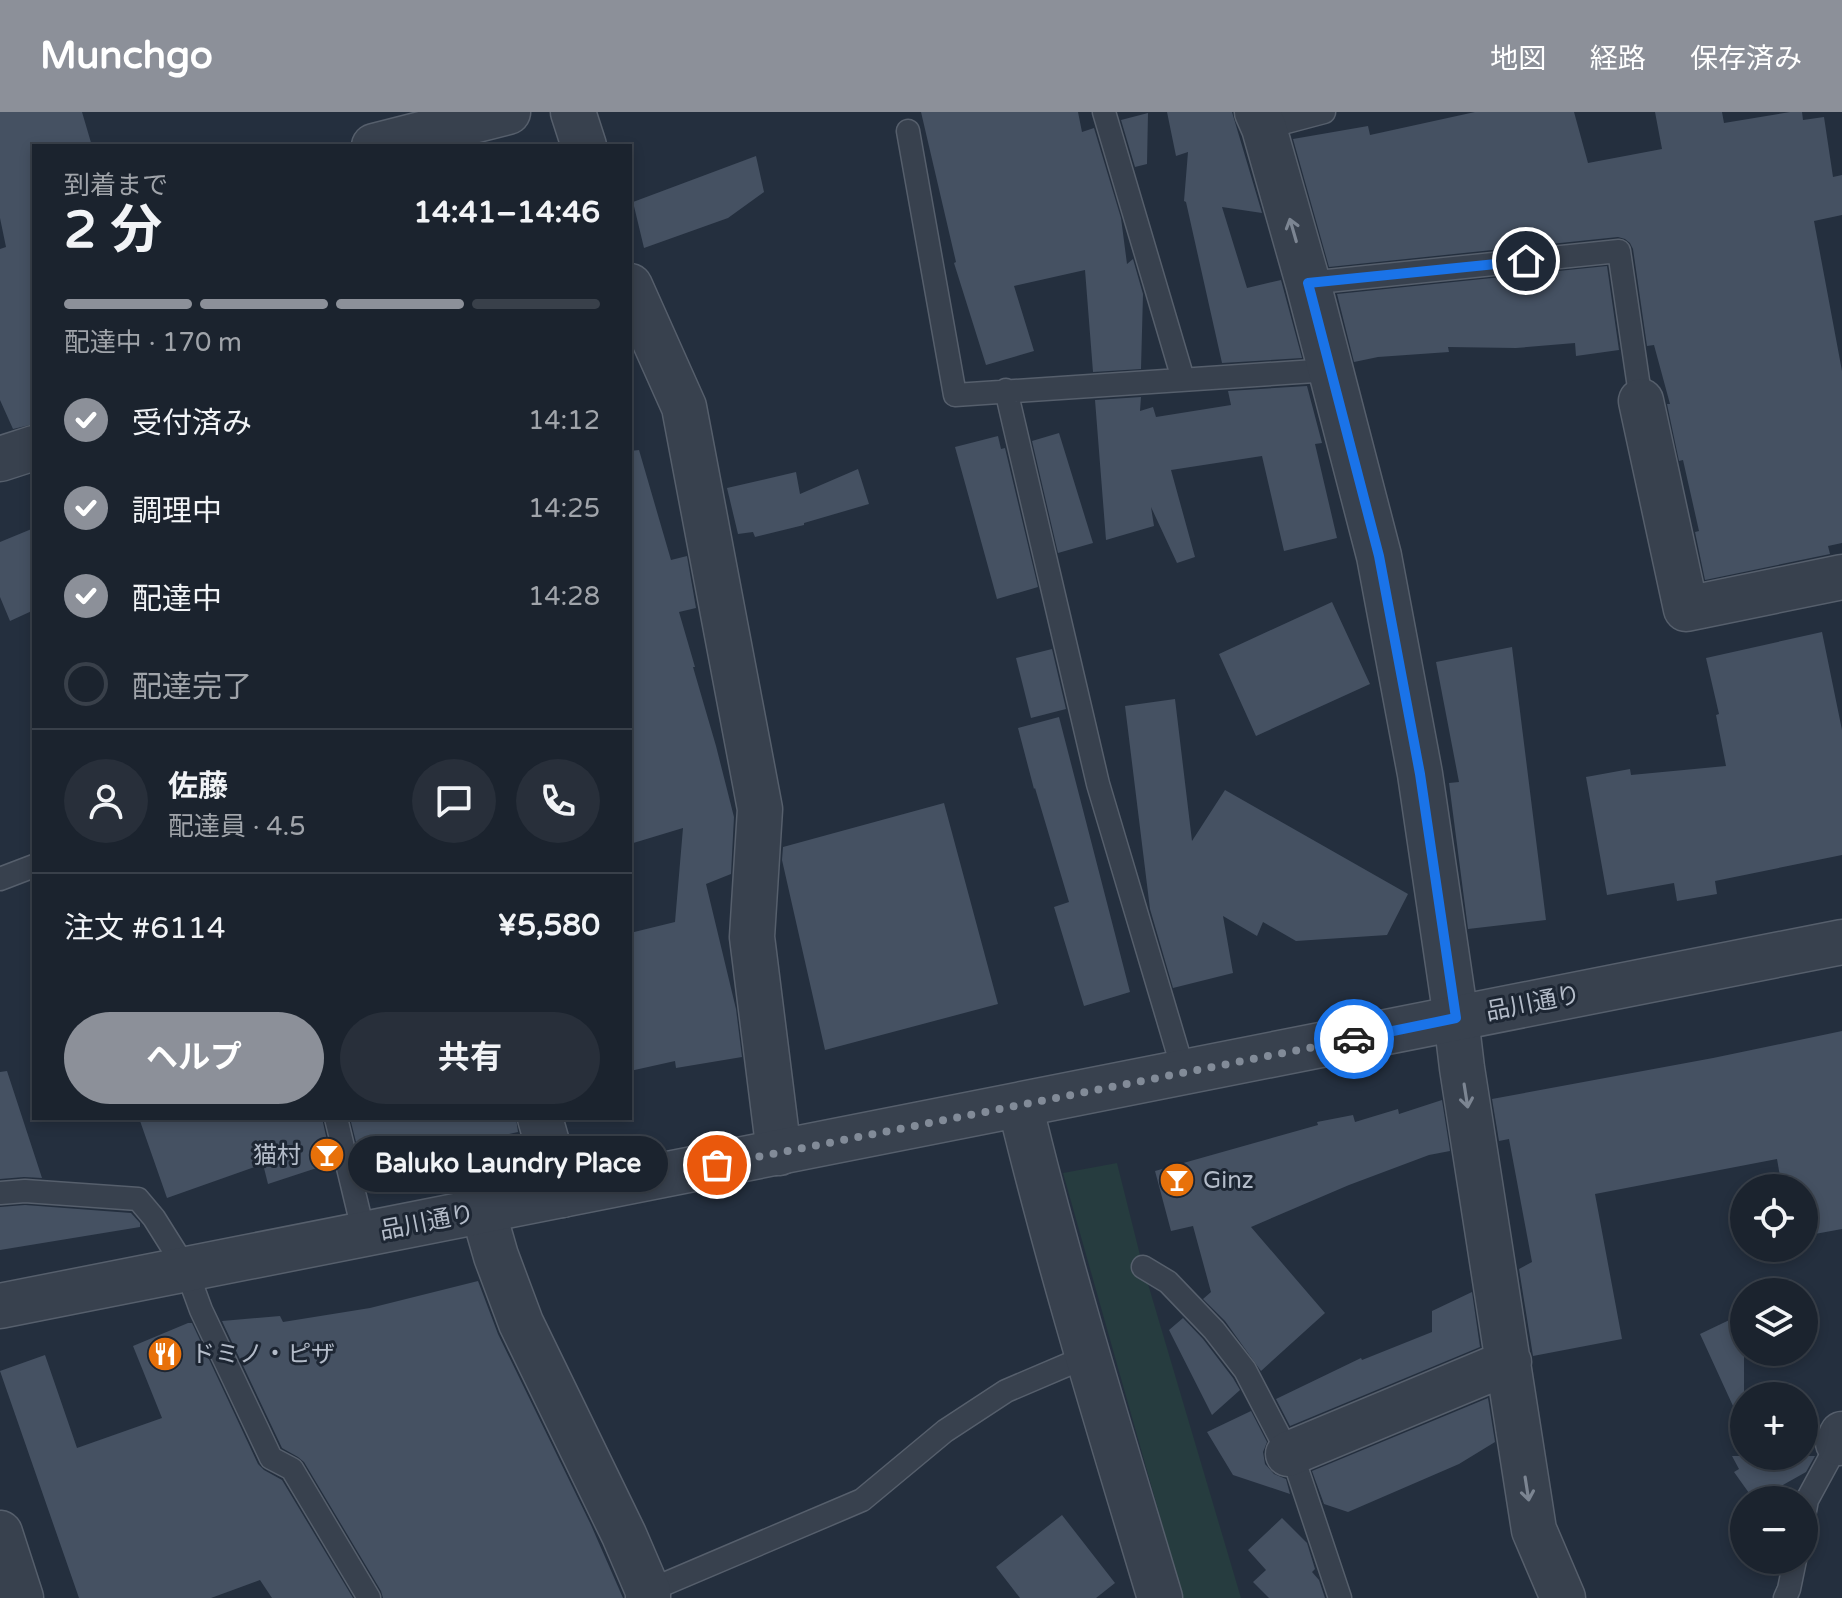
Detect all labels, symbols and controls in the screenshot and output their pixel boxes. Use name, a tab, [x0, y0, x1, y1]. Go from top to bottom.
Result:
text: Munchgo	[40, 33, 213, 79]
text: 地図	[1490, 42, 1546, 76]
text: 経路	[1590, 42, 1646, 76]
text: 保存済み	[1690, 42, 1802, 76]
text: 到着まで	[64, 170, 168, 201]
text: 14:41–14:46	[413, 194, 600, 231]
text: 2 分	[64, 199, 162, 262]
one-way arrow	[1285, 218, 1300, 244]
pin	[1492, 227, 1560, 295]
icon: home	[1504, 239, 1548, 283]
text: 配達中 · 170 m	[64, 327, 242, 358]
icon: check	[64, 398, 108, 442]
text: 受付済み	[132, 405, 252, 442]
text: 14:12	[528, 405, 600, 436]
icon: check	[64, 486, 108, 530]
text: 調理中	[132, 493, 222, 530]
text: 14:25	[528, 493, 600, 524]
icon: check	[64, 574, 108, 618]
text: 配達中	[132, 581, 222, 618]
text: 14:28	[528, 581, 600, 612]
text: 配達完了	[132, 669, 252, 706]
button: person	[64, 759, 148, 843]
button: chat	[412, 759, 496, 843]
button: phone	[516, 759, 600, 843]
text: 佐藤	[168, 768, 228, 805]
text: 配達員 · 4.5	[168, 811, 306, 842]
text: ¥5,580	[497, 907, 600, 944]
text: 注文 #6114	[64, 910, 226, 947]
street label: 品川通り	[1483, 980, 1583, 1027]
courier	[1314, 999, 1394, 1079]
button: ヘルプ	[64, 1012, 324, 1104]
button: 共有	[340, 1012, 600, 1104]
icon: car	[1332, 1017, 1376, 1061]
one-way arrow	[1459, 1083, 1474, 1108]
pin	[683, 1131, 751, 1199]
bar icon: 猫村	[308, 1136, 346, 1174]
callout: Baluko Laundry Place	[349, 1137, 669, 1193]
place label: 猫村	[253, 1141, 301, 1170]
icon: bag	[695, 1143, 739, 1187]
text: Baluko Laundry Place	[375, 1148, 641, 1179]
bar icon: Ginz	[1158, 1161, 1196, 1199]
place label: Ginz	[1203, 1166, 1254, 1195]
map controls	[1730, 1174, 1818, 1574]
button: locate	[1730, 1174, 1818, 1262]
street label: 品川通り	[377, 1199, 477, 1246]
button: layers	[1730, 1278, 1818, 1366]
restaurant icon: ドミノ・ピザ	[146, 1335, 184, 1373]
place label: ドミノ・ピザ	[191, 1340, 335, 1369]
button: +	[1730, 1382, 1818, 1470]
one-way arrow	[1521, 1476, 1536, 1501]
button: −	[1730, 1486, 1818, 1574]

